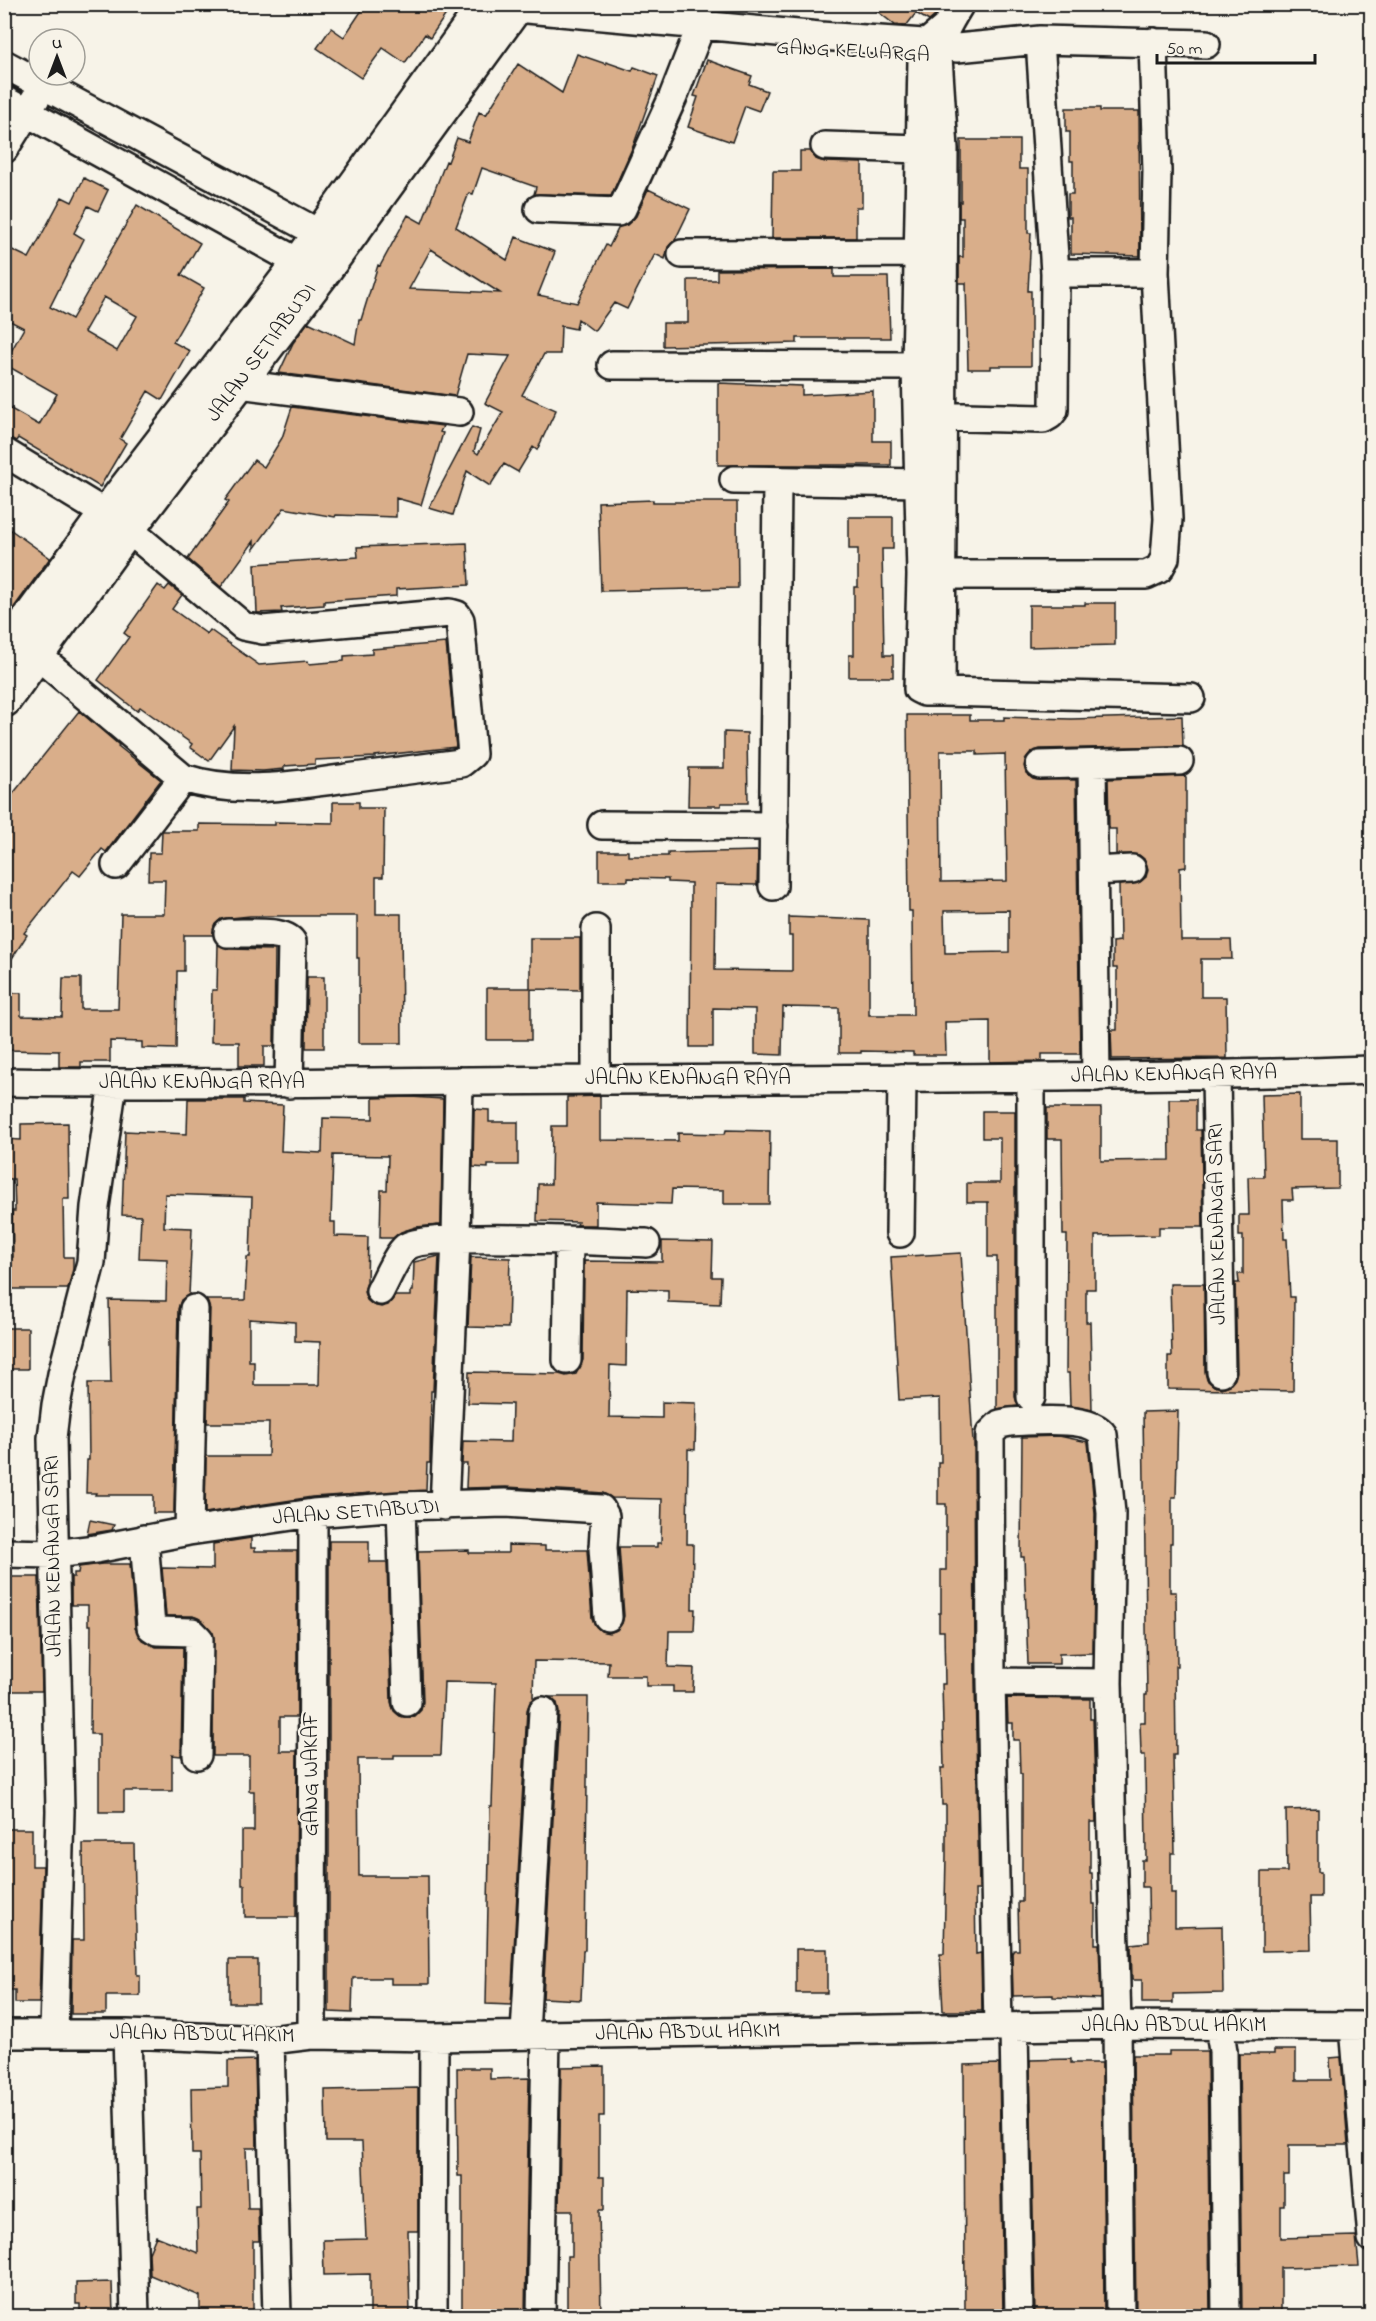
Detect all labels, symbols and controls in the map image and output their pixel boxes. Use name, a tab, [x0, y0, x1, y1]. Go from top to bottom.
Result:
north arrow	[27, 27, 87, 87]
scale bar	[1157, 27, 1314, 65]
text: U	[52, 32, 62, 56]
street label: GANG KELUARGA	[776, 33, 930, 71]
text: 50 m	[1166, 37, 1203, 63]
street label: JALAN SETIABUDI	[200, 277, 324, 429]
street label: JALAN KENANGA RAYA	[1071, 1058, 1277, 1092]
street label: JALAN KENANGA RAYA	[585, 1064, 791, 1094]
street label: JALAN KENANGA RAYA	[99, 1068, 305, 1098]
street label: JALAN KENANGA SARI	[1201, 1123, 1235, 1325]
street label: JALAN KENANGA SARI	[37, 1455, 71, 1657]
street label: JALAN SETIABUDI	[272, 1492, 440, 1534]
street label: GANG WAKAF	[297, 1711, 327, 1836]
street label: JALAN ABDUL HAKIM	[1081, 2011, 1267, 2041]
street label: JALAN ABDUL HAKIM	[595, 2016, 781, 2050]
street label: JALAN ABDUL HAKIM	[109, 2018, 295, 2052]

